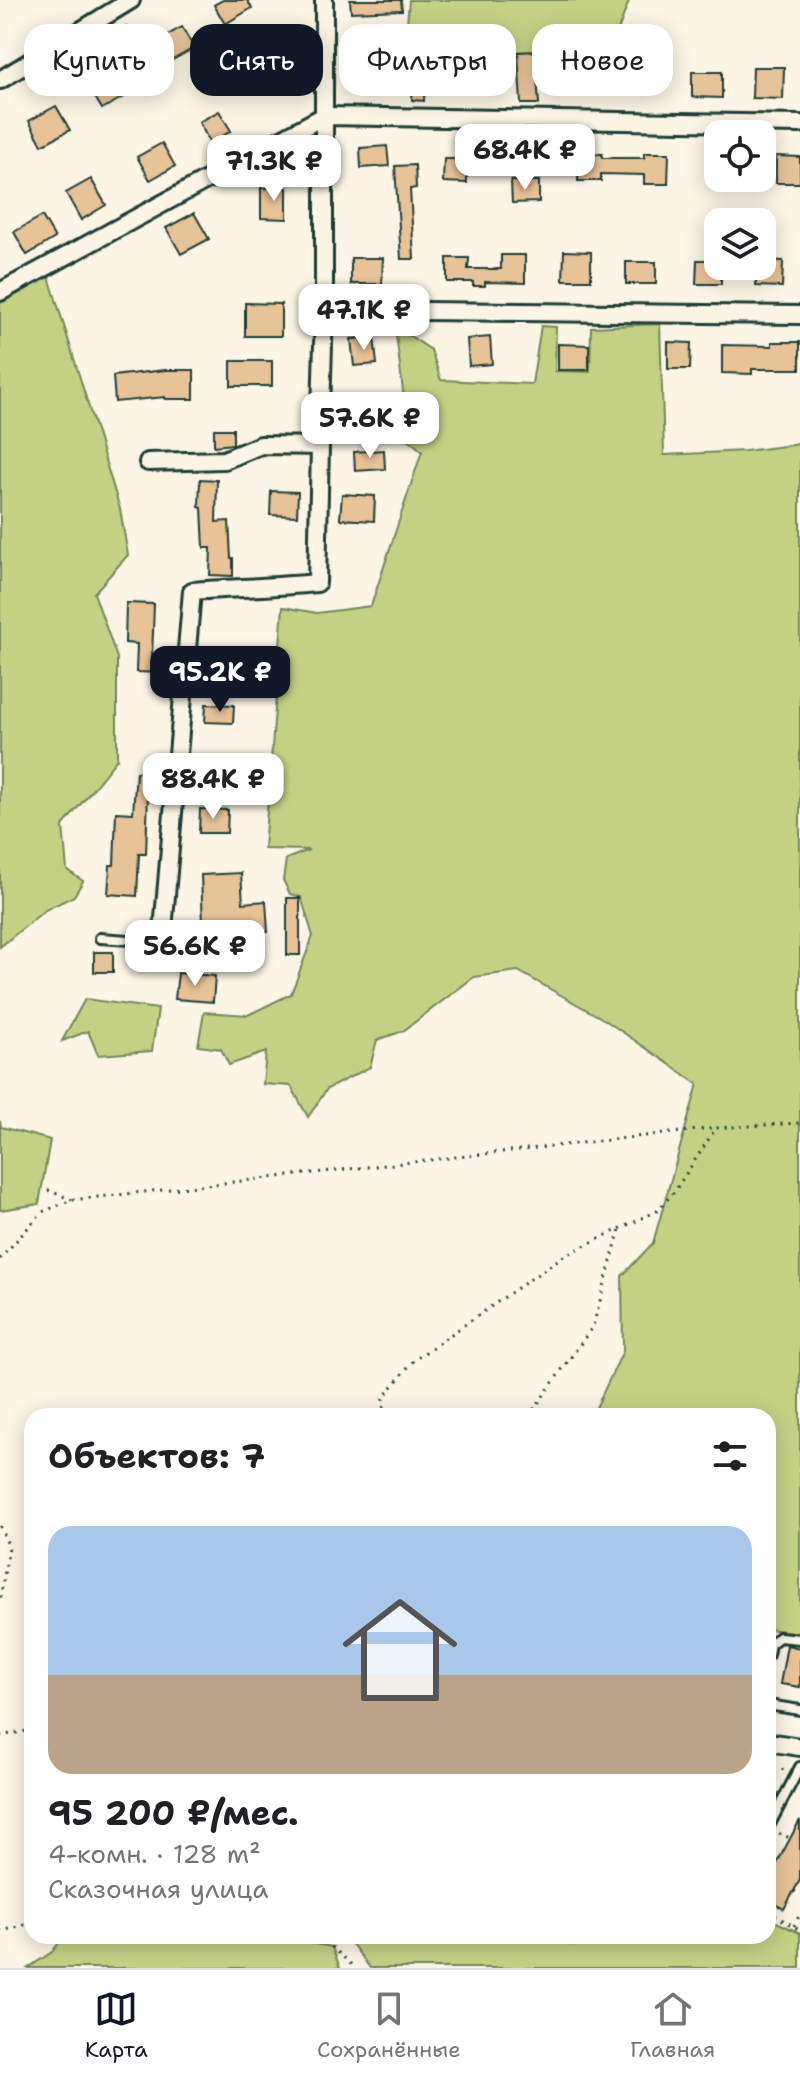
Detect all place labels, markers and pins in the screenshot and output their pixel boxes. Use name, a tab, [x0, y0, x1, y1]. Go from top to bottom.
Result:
pin: 68.4K ₽	[451, 124, 599, 192]
pin: 71.3K ₽	[200, 135, 348, 203]
pin: 47.1K ₽	[290, 284, 438, 352]
pin: 57.6K ₽	[296, 392, 444, 460]
pin: 95.2K ₽	[146, 646, 294, 714]
pin: 88.4K ₽	[139, 753, 287, 821]
pin: 56.6K ₽	[121, 920, 269, 988]

